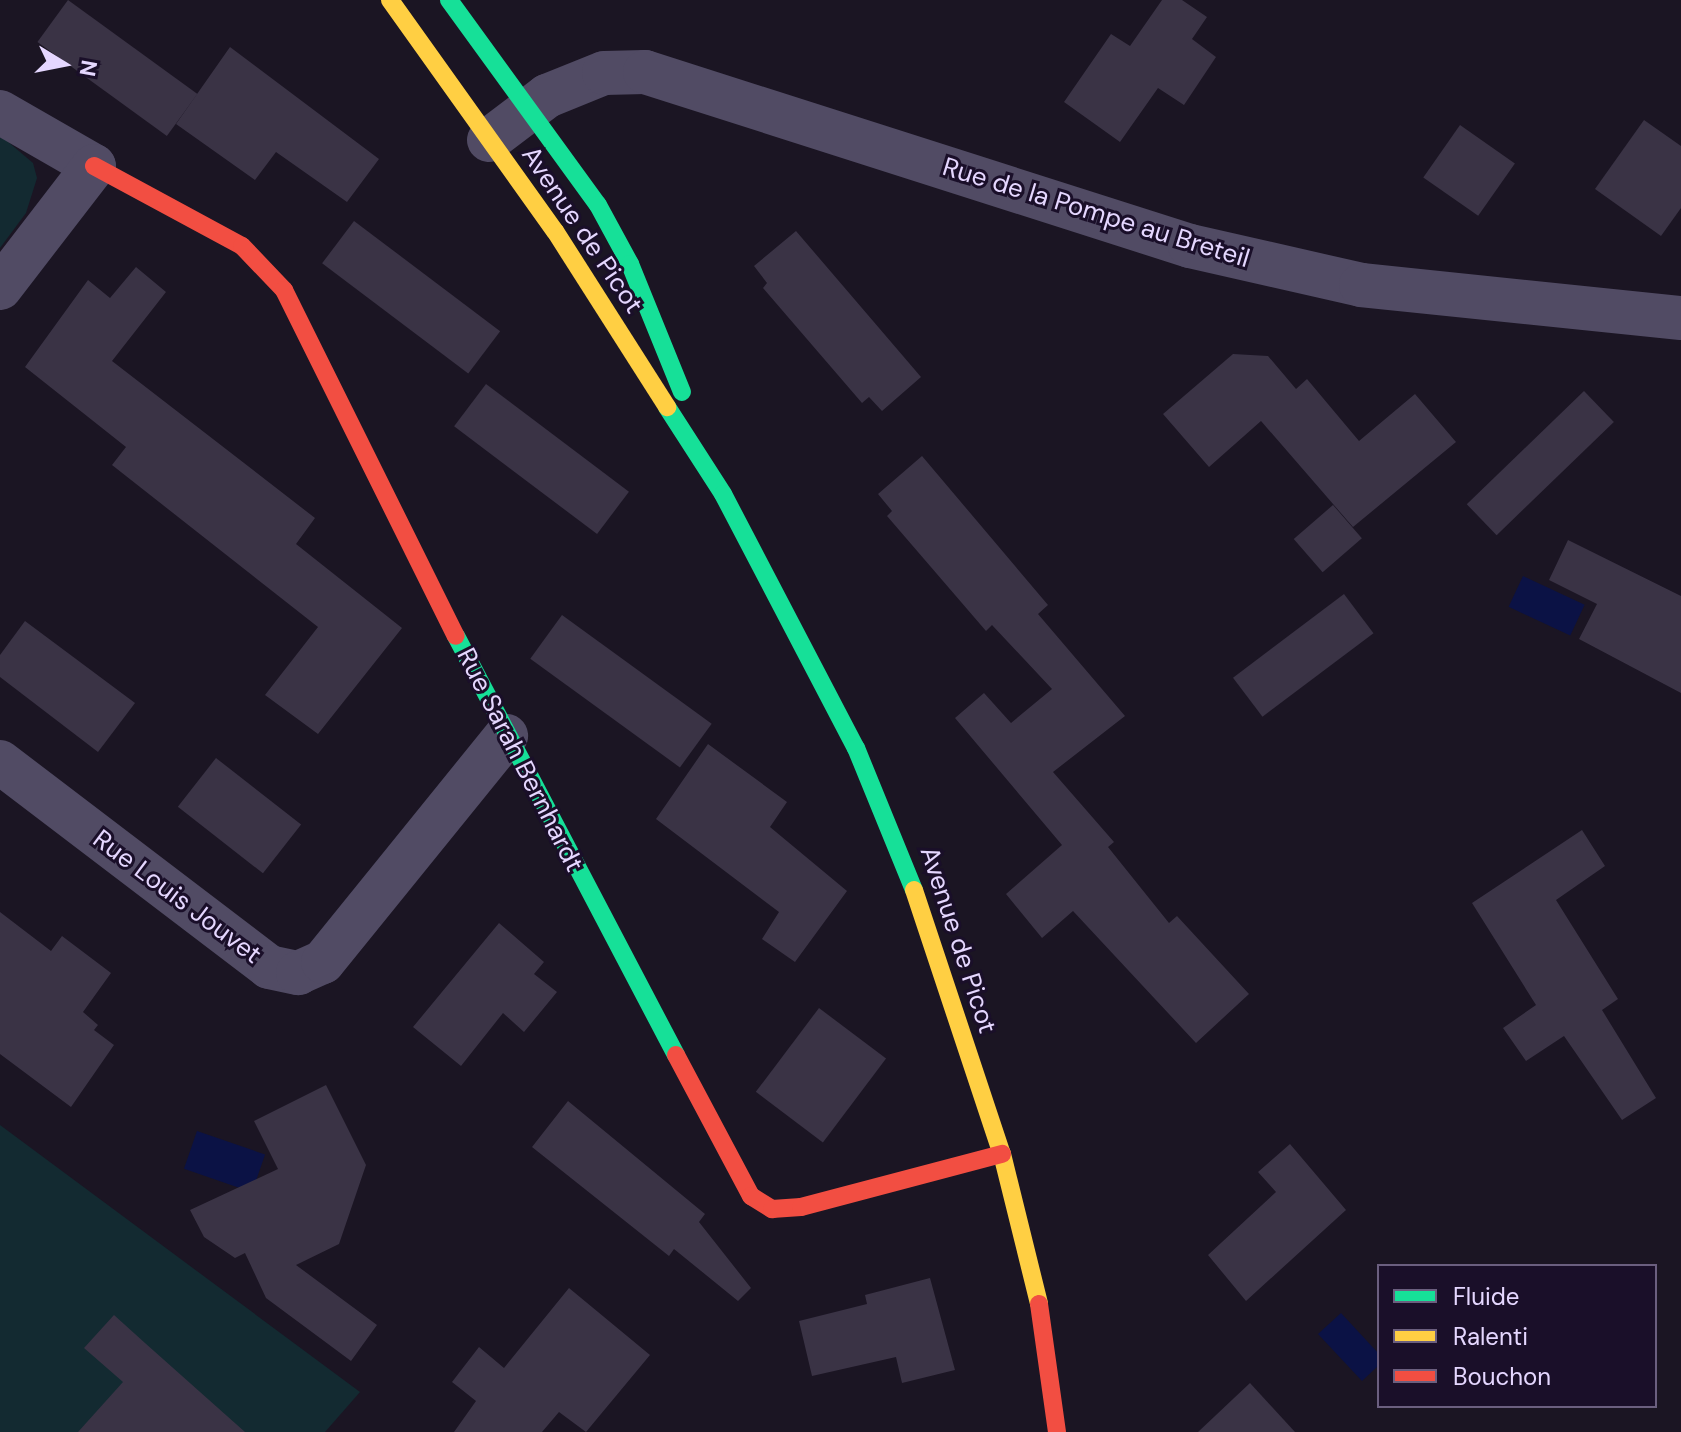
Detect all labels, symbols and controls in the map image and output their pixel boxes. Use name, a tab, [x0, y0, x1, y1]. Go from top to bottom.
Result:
north arrow	[24, 24, 104, 104]
text: N	[72, 58, 104, 79]
street label: Avenue de Picot	[515, 141, 649, 319]
street label: Rue de la Pompe au Breteil	[939, 151, 1253, 275]
street label: Rue Sarah Bernhardt	[450, 643, 590, 877]
street label: Rue Louis Jouvet	[87, 824, 267, 970]
street label: Avenue de Picot	[913, 843, 1003, 1037]
legend	[1377, 1264, 1657, 1408]
text: Fluide	[1453, 1281, 1519, 1312]
text: Ralenti	[1453, 1321, 1528, 1352]
text: Bouchon	[1453, 1361, 1551, 1392]

